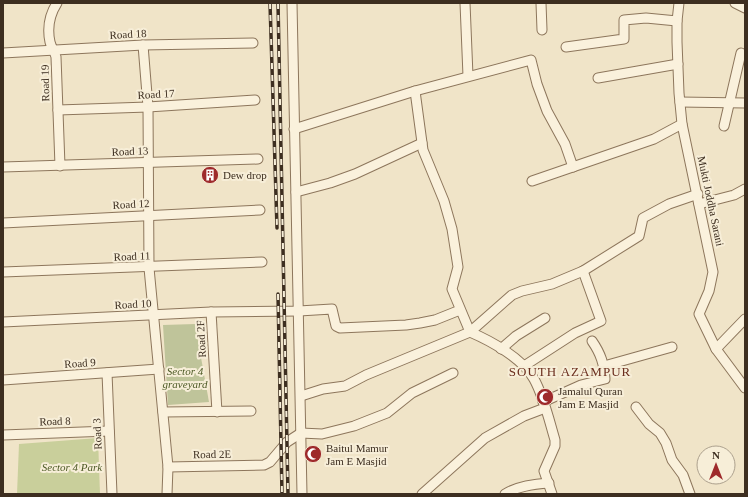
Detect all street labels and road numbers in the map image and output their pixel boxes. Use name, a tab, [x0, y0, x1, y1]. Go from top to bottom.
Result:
street label: Road 18	[109, 27, 147, 41]
street label: Road 19	[39, 64, 51, 102]
street label: Road 17	[137, 87, 175, 101]
street label: Road 13	[111, 144, 149, 158]
street label: Mukti Joddha Sarani	[696, 155, 726, 247]
street label: Road 12	[112, 197, 150, 211]
street label: Road 11	[114, 249, 150, 263]
street label: Road 10	[114, 297, 152, 311]
street label: Road 2F	[194, 320, 208, 358]
street label: Road 9	[64, 356, 97, 370]
street label: Road 8	[39, 414, 71, 428]
street label: Road 3	[90, 417, 104, 450]
street label: Road 2E	[193, 448, 231, 460]

